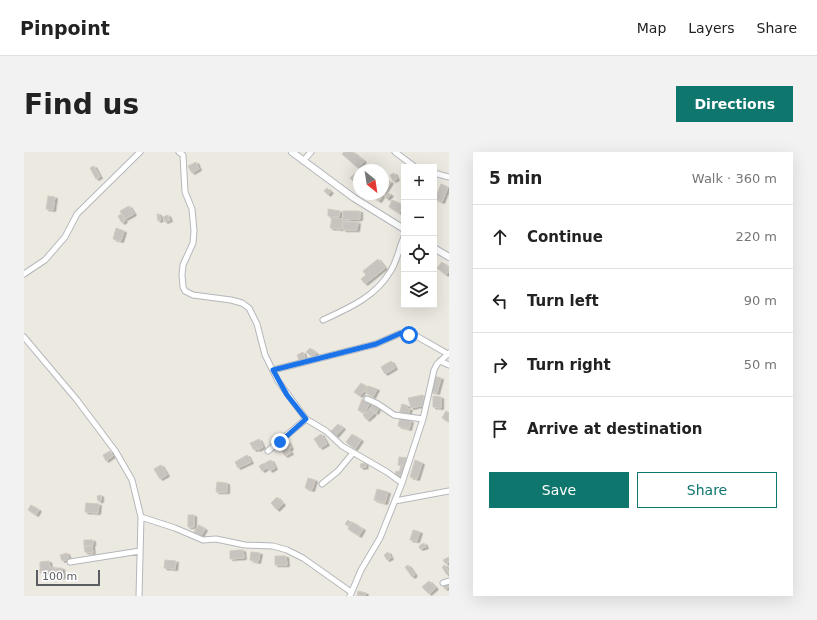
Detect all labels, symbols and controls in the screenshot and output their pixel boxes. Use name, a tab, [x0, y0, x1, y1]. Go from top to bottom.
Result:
text: Pinpoint	[20, 17, 110, 39]
text: Map	[637, 20, 666, 36]
text: Layers	[688, 20, 735, 36]
text: Share	[757, 20, 797, 36]
button: Directions	[676, 86, 793, 122]
text: Find us	[24, 88, 139, 121]
north arrow	[353, 164, 389, 200]
map controls	[401, 164, 437, 308]
button: +	[401, 164, 437, 200]
text: 5 min	[489, 168, 542, 188]
text: Walk · 360 m	[692, 171, 777, 186]
button: −	[401, 200, 437, 236]
icon: ahead	[489, 226, 511, 248]
text: Continue	[527, 228, 603, 246]
text: 220 m	[735, 229, 777, 244]
button: locate	[401, 236, 437, 272]
button: layers	[401, 272, 437, 308]
icon: left	[489, 290, 511, 312]
text: Turn left	[527, 292, 599, 310]
text: 90 m	[744, 293, 777, 308]
route start	[400, 326, 418, 344]
icon: right	[489, 354, 511, 376]
text: Turn right	[527, 356, 611, 374]
text: 50 m	[744, 357, 777, 372]
icon: arrive	[489, 418, 511, 440]
text: Arrive at destination	[527, 420, 702, 438]
route end	[271, 433, 289, 451]
button: Save	[489, 472, 629, 508]
button: Share	[637, 472, 777, 508]
scale bar	[36, 568, 100, 587]
text: 100 m	[42, 570, 77, 583]

